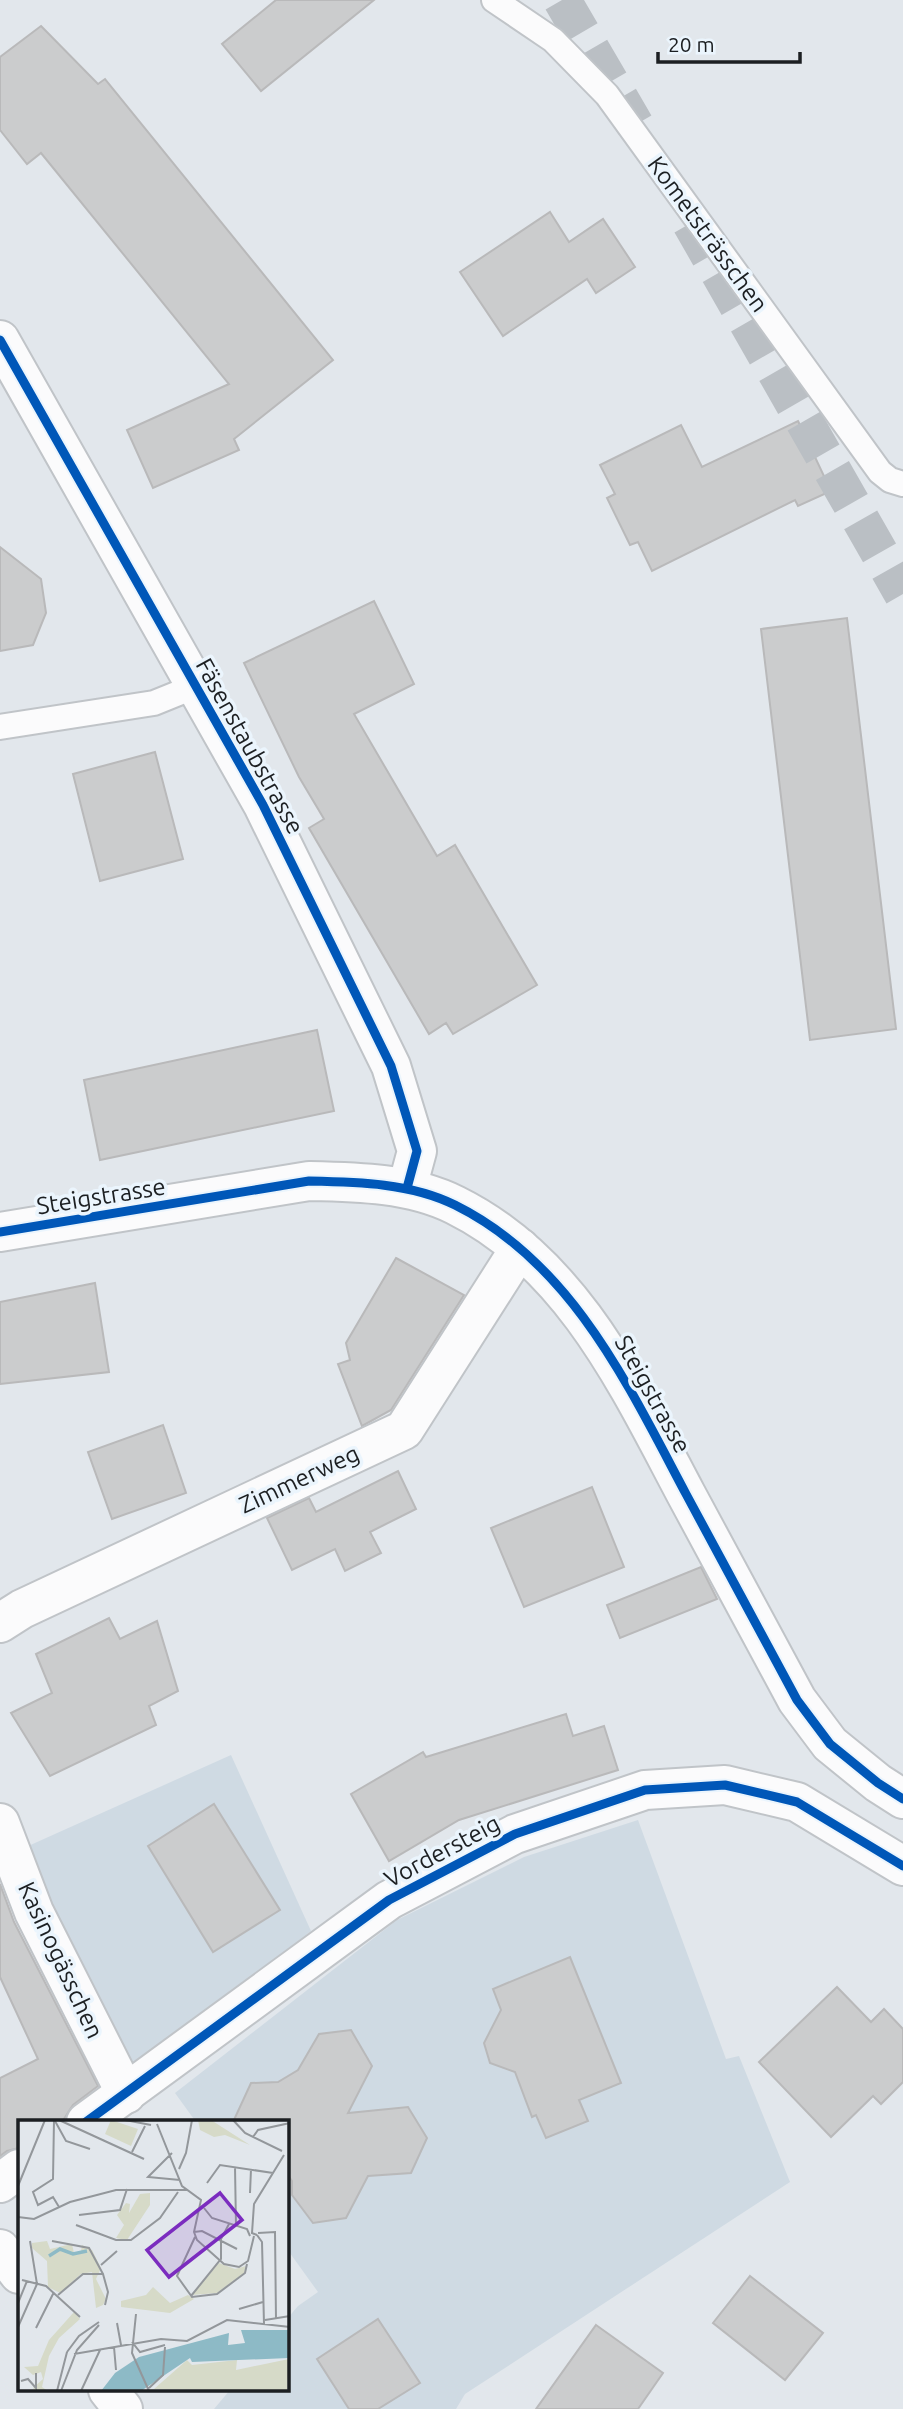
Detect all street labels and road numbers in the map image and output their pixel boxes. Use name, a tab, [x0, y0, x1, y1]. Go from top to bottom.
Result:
street label: Kometsträsschen	[643, 151, 773, 317]
street label: Fäsenstaubstrasse	[191, 653, 309, 839]
street label: Steigstrasse	[35, 1172, 167, 1220]
street label: Steigstrasse	[610, 1331, 696, 1457]
street label: Zimmerweg	[235, 1439, 363, 1519]
street label: Vordersteig	[380, 1809, 504, 1893]
street label: Kasinogässchen	[13, 1877, 109, 2043]

